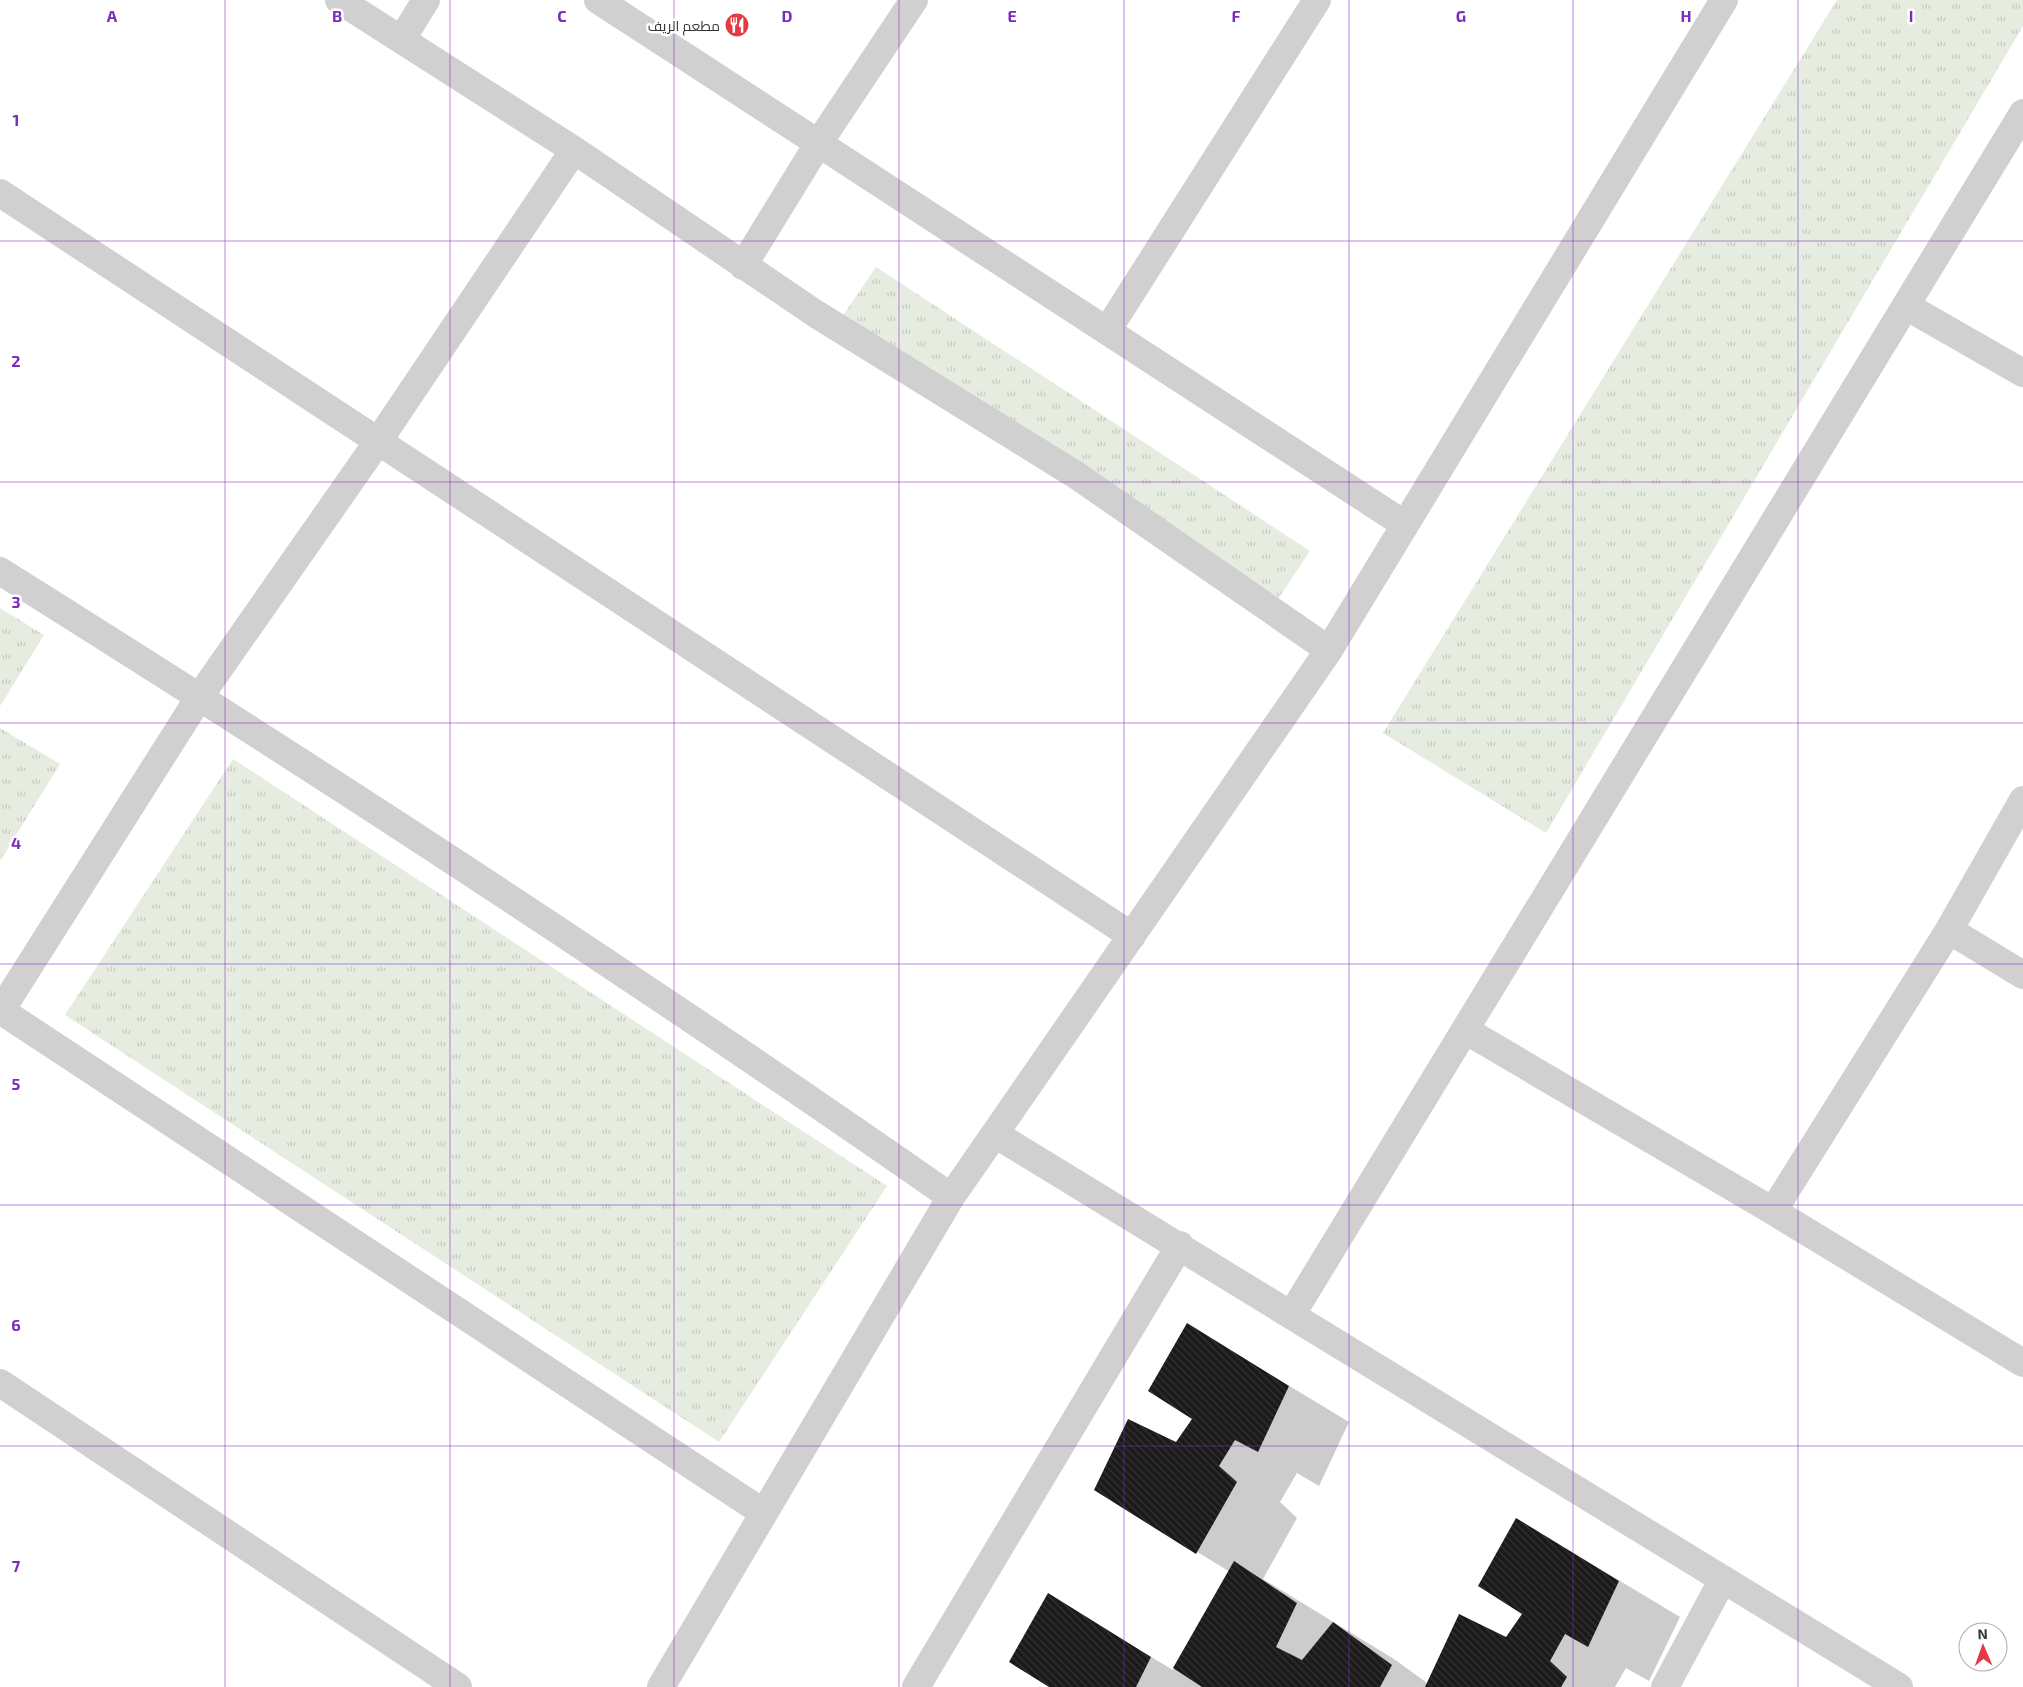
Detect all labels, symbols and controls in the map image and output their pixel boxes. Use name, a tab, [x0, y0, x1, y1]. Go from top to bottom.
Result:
text: A	[107, 6, 118, 25]
text: B	[332, 6, 342, 25]
text: C	[557, 6, 567, 25]
text: D	[782, 6, 793, 25]
text: E	[1007, 6, 1017, 25]
text: F	[1232, 6, 1241, 25]
text: G	[1456, 6, 1466, 25]
text: H	[1680, 6, 1692, 25]
text: I	[1909, 6, 1913, 25]
restaurant icon: مطعم الريف	[724, 12, 750, 38]
place label: مطعم الريف	[648, 17, 720, 36]
text: 1	[13, 110, 19, 129]
text: 2	[11, 351, 21, 370]
text: 3	[11, 592, 21, 611]
text: 4	[11, 833, 21, 852]
text: 5	[12, 1074, 21, 1093]
text: 6	[11, 1315, 21, 1334]
text: 7	[12, 1556, 21, 1575]
north arrow	[1958, 1622, 2008, 1672]
text: N	[1977, 1625, 1988, 1642]

